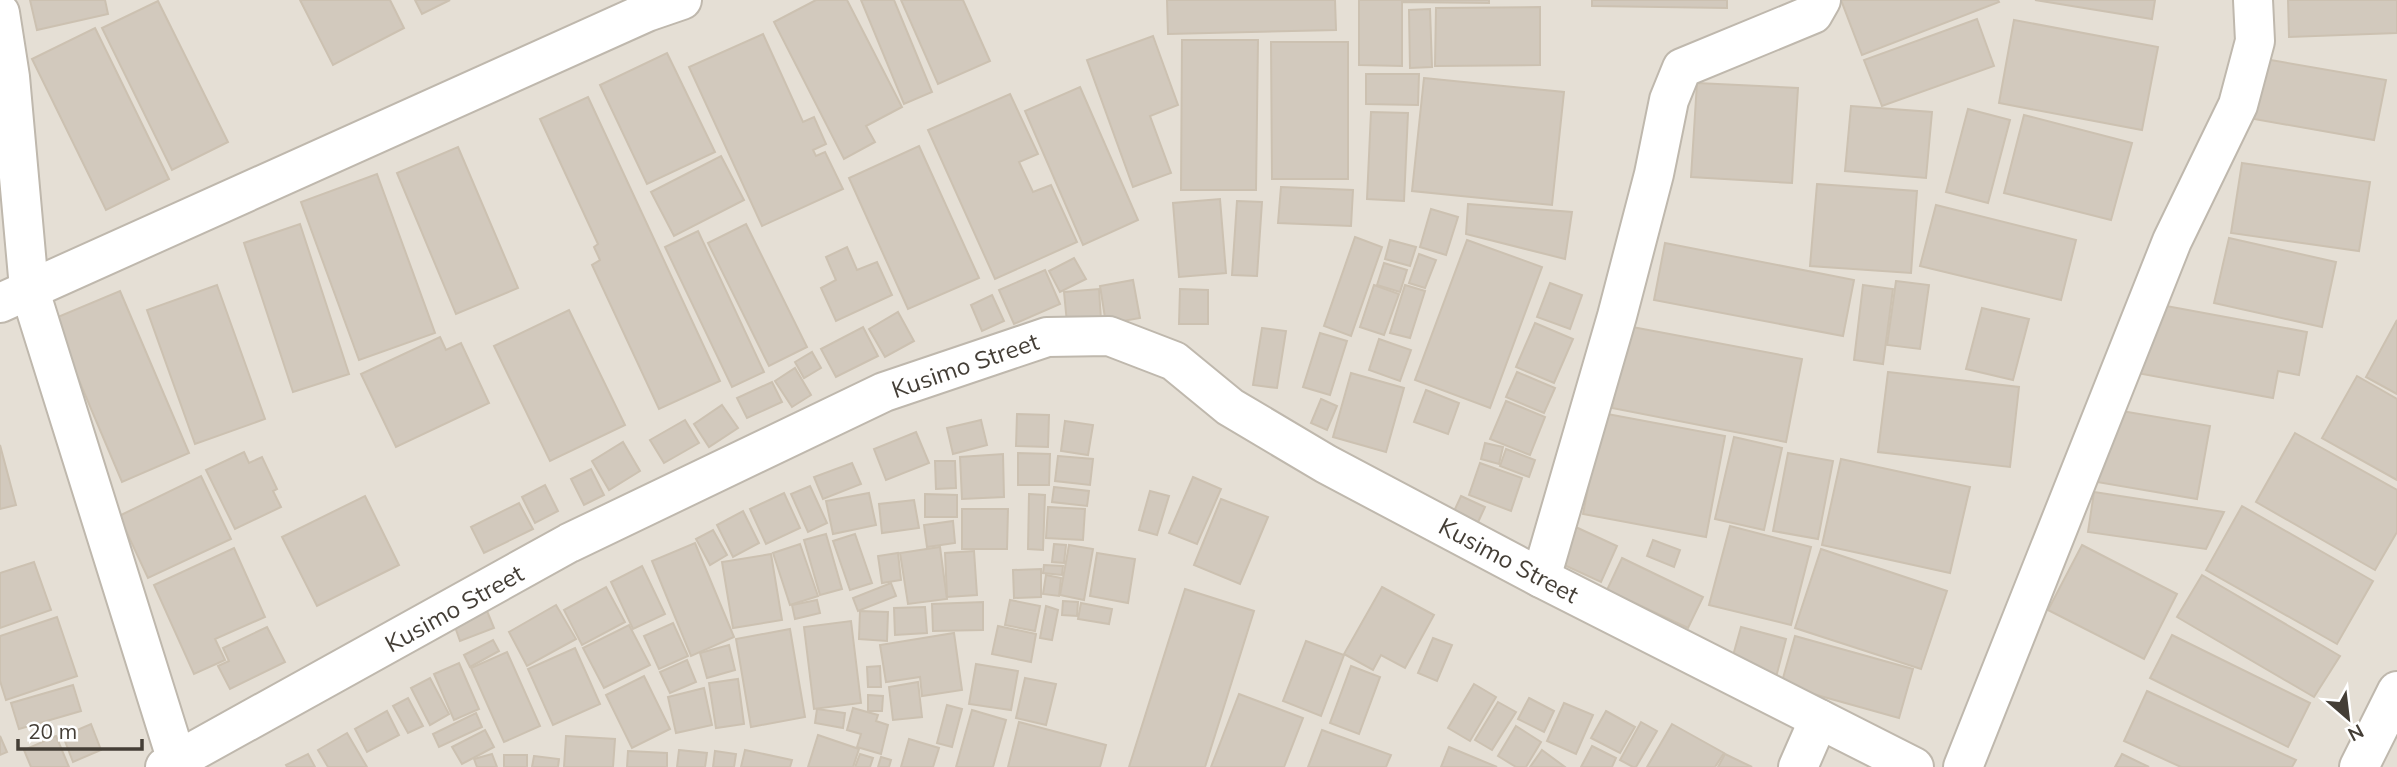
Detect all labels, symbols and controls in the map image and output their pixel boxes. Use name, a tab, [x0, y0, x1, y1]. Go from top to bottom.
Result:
street label: Kusimo Street	[887, 326, 1043, 404]
street label: Kusimo Street	[1434, 511, 1584, 609]
street label: Kusimo Street	[379, 558, 529, 658]
north arrow	[2313, 683, 2383, 753]
scale bar	[18, 708, 142, 752]
text: 20 m	[28, 718, 77, 744]
text: N	[2344, 719, 2368, 747]

